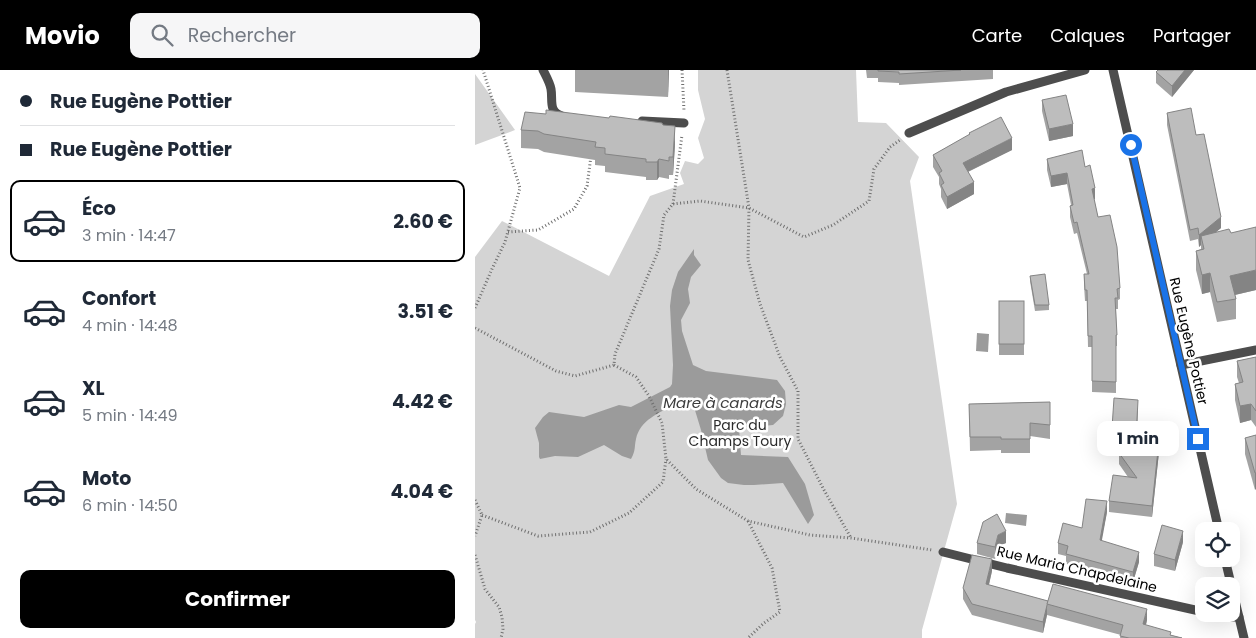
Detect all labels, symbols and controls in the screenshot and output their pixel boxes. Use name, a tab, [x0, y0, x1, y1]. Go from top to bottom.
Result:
search box	[130, 13, 480, 58]
text: Movio	[25, 19, 100, 52]
icon: search	[148, 21, 176, 49]
text: Rechercher	[188, 22, 296, 49]
text: Carte	[972, 23, 1022, 48]
text: Calques	[1050, 23, 1125, 48]
text: Partager	[1153, 23, 1231, 48]
text: Rue Eugène Pottier	[50, 88, 232, 115]
route start	[1120, 134, 1142, 156]
text: Rue Eugène Pottier	[50, 136, 232, 163]
text: Éco	[82, 195, 116, 222]
icon: car	[22, 199, 67, 244]
text: 2.60 €	[393, 208, 453, 235]
text: 3 min · 14:47	[82, 224, 176, 247]
street label: Rue Eugène Pottier	[1165, 275, 1213, 407]
text: Confort	[82, 285, 156, 312]
icon: car	[22, 289, 67, 334]
text: 3.51 €	[398, 298, 453, 325]
text: 4 min · 14:48	[82, 314, 178, 337]
text: XL	[82, 375, 105, 402]
icon: car	[22, 379, 67, 424]
text: 4.42 €	[392, 388, 453, 415]
water label: Mare à canards	[663, 392, 783, 413]
text: 5 min · 14:49	[82, 404, 178, 427]
park label: Parc du Champs Toury	[689, 415, 791, 451]
callout: 1 min	[1098, 422, 1181, 456]
text: 1 min	[1117, 427, 1159, 450]
route end	[1187, 428, 1209, 450]
text: Moto	[82, 465, 131, 492]
icon: car	[22, 469, 67, 514]
text: 4.04 €	[390, 478, 453, 505]
text: 6 min · 14:50	[82, 494, 178, 517]
map controls	[1195, 522, 1240, 622]
button: locate	[1195, 522, 1240, 567]
street label: Rue Maria Chapdelaine	[995, 541, 1160, 597]
button: Confirmer	[20, 570, 455, 628]
button: layers	[1195, 577, 1240, 622]

